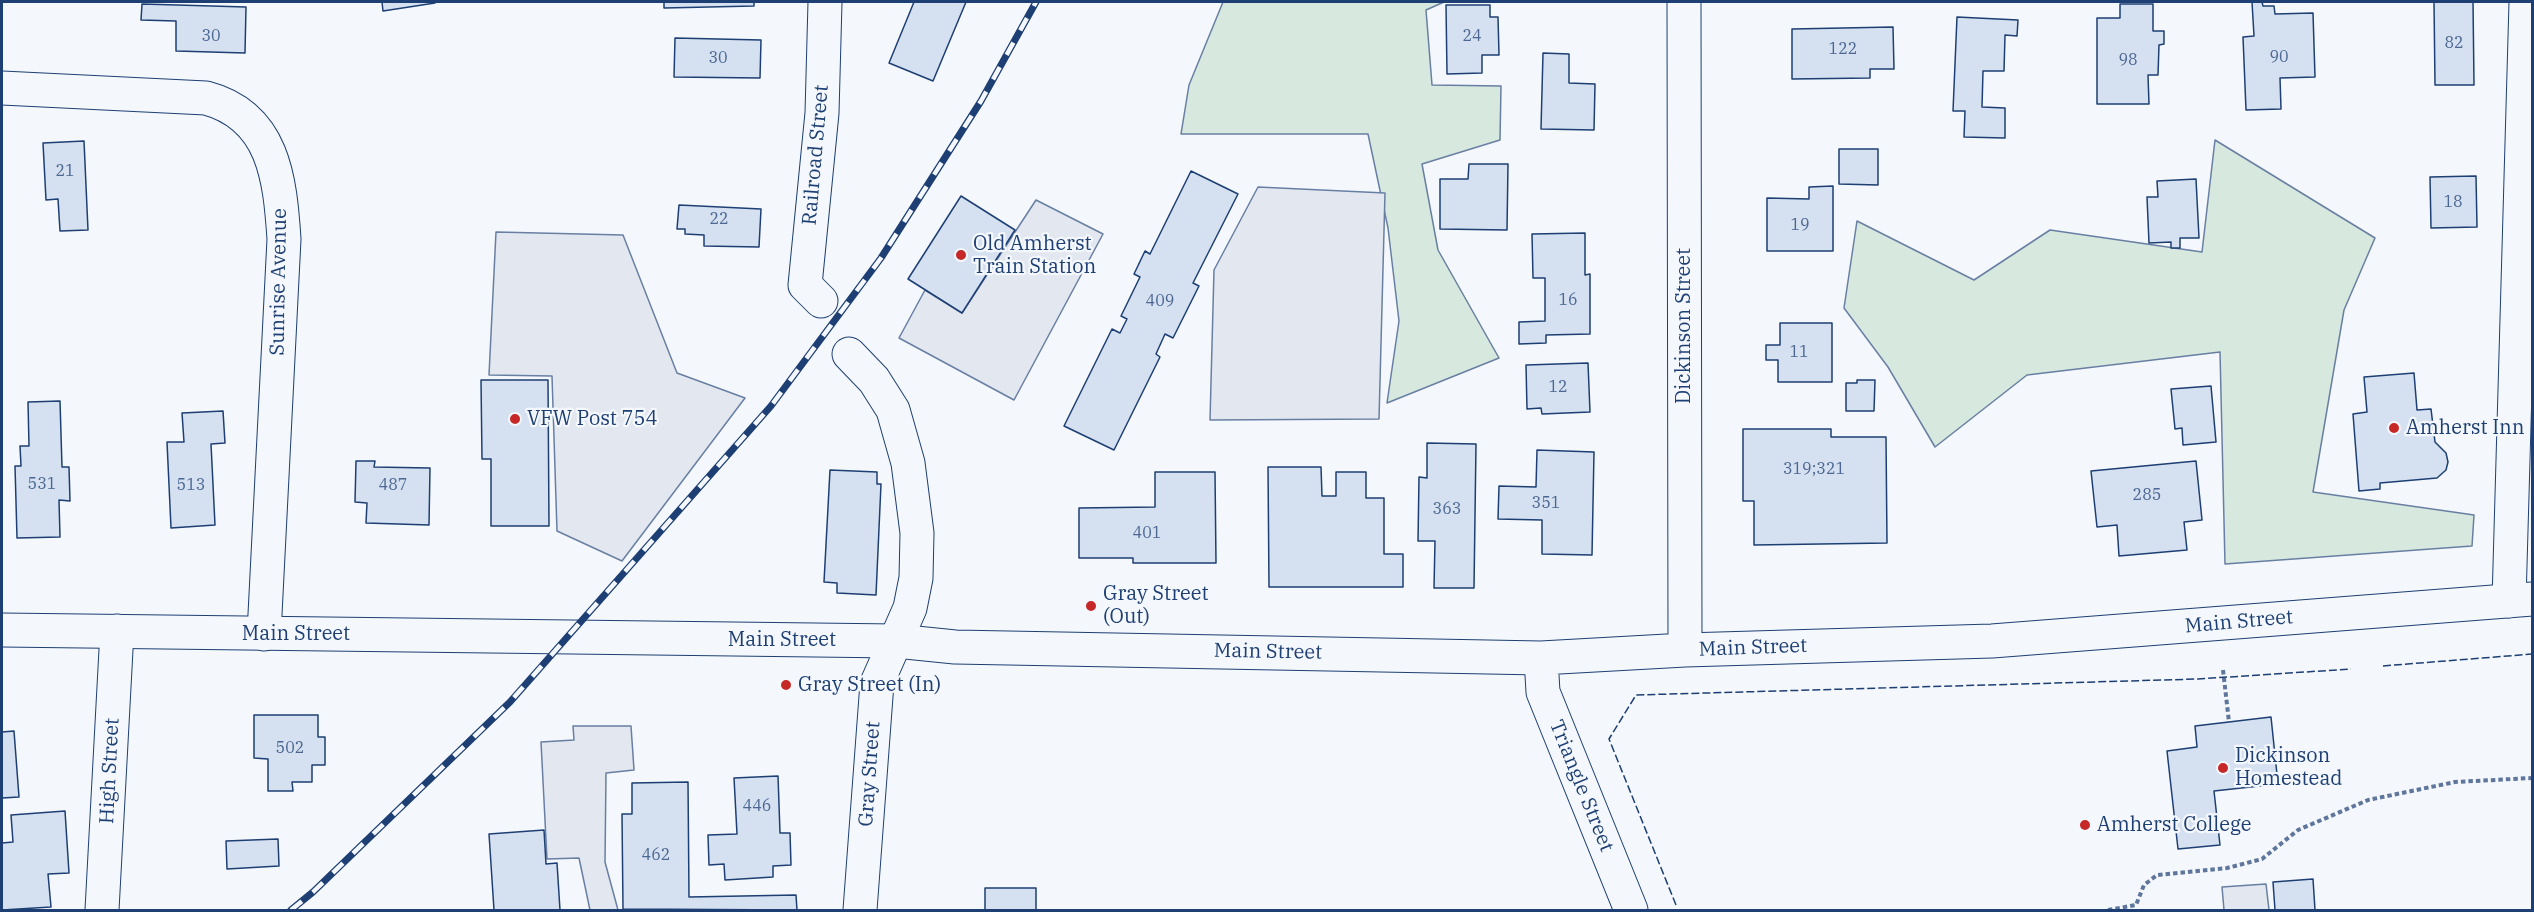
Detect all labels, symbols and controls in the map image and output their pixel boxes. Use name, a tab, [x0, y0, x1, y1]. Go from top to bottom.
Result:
house number: 30	[201, 26, 221, 46]
house number: 24	[1462, 26, 1482, 46]
house number: 82	[2444, 33, 2464, 53]
house number: 122	[1829, 39, 1857, 59]
house number: 90	[2269, 47, 2289, 67]
house number: 30	[708, 48, 728, 68]
house number: 98	[2118, 50, 2138, 70]
street label: Railroad Street	[798, 84, 834, 226]
house number: 21	[55, 161, 75, 181]
house number: 18	[2443, 192, 2463, 212]
street label: Sunrise Avenue	[266, 208, 292, 356]
house number: 22	[709, 209, 729, 229]
house number: 19	[1790, 215, 1810, 235]
place label: Old Amherst Train Station	[973, 232, 1096, 279]
marker: Old Amherst Train Station	[954, 248, 968, 262]
street label: Dickinson Street	[1672, 248, 1696, 404]
house number: 16	[1558, 290, 1578, 310]
house number: 409	[1146, 291, 1174, 311]
house number: 11	[1789, 342, 1809, 362]
house number: 12	[1548, 377, 1568, 397]
place label: VFW Post 754	[527, 407, 657, 431]
marker: VFW Post 754	[508, 412, 522, 426]
place label: Amherst Inn	[2406, 416, 2525, 440]
marker: Amherst Inn	[2387, 421, 2401, 435]
house number: 319;321	[1783, 459, 1845, 479]
house number: 531	[28, 474, 56, 494]
house number: 513	[177, 475, 205, 495]
house number: 487	[379, 475, 407, 495]
house number: 285	[2133, 485, 2161, 505]
house number: 351	[1532, 493, 1560, 513]
house number: 363	[1433, 499, 1461, 519]
house number: 401	[1133, 523, 1161, 543]
place label: Gray Street (Out)	[1103, 582, 1208, 629]
marker: Gray Street (Out)	[1084, 599, 1098, 613]
street label: Main Street	[2184, 605, 2294, 639]
street label: Main Street	[242, 622, 350, 646]
street label: Main Street	[728, 628, 836, 652]
street label: Main Street	[1698, 634, 1808, 662]
street label: Main Street	[1214, 639, 1322, 665]
place label: Gray Street (In)	[798, 673, 941, 697]
marker: Gray Street (In)	[779, 678, 793, 692]
street label: High Street	[95, 717, 125, 825]
street label: Triangle Street	[1544, 717, 1618, 855]
street label: Gray Street	[854, 721, 886, 827]
house number: 502	[276, 738, 304, 758]
place label: Dickinson Homestead	[2235, 744, 2342, 791]
marker: Dickinson Homestead	[2216, 761, 2230, 775]
house number: 446	[743, 796, 771, 816]
place label: Amherst College	[2097, 813, 2251, 837]
marker: Amherst College	[2078, 818, 2092, 832]
house number: 462	[642, 845, 670, 865]

